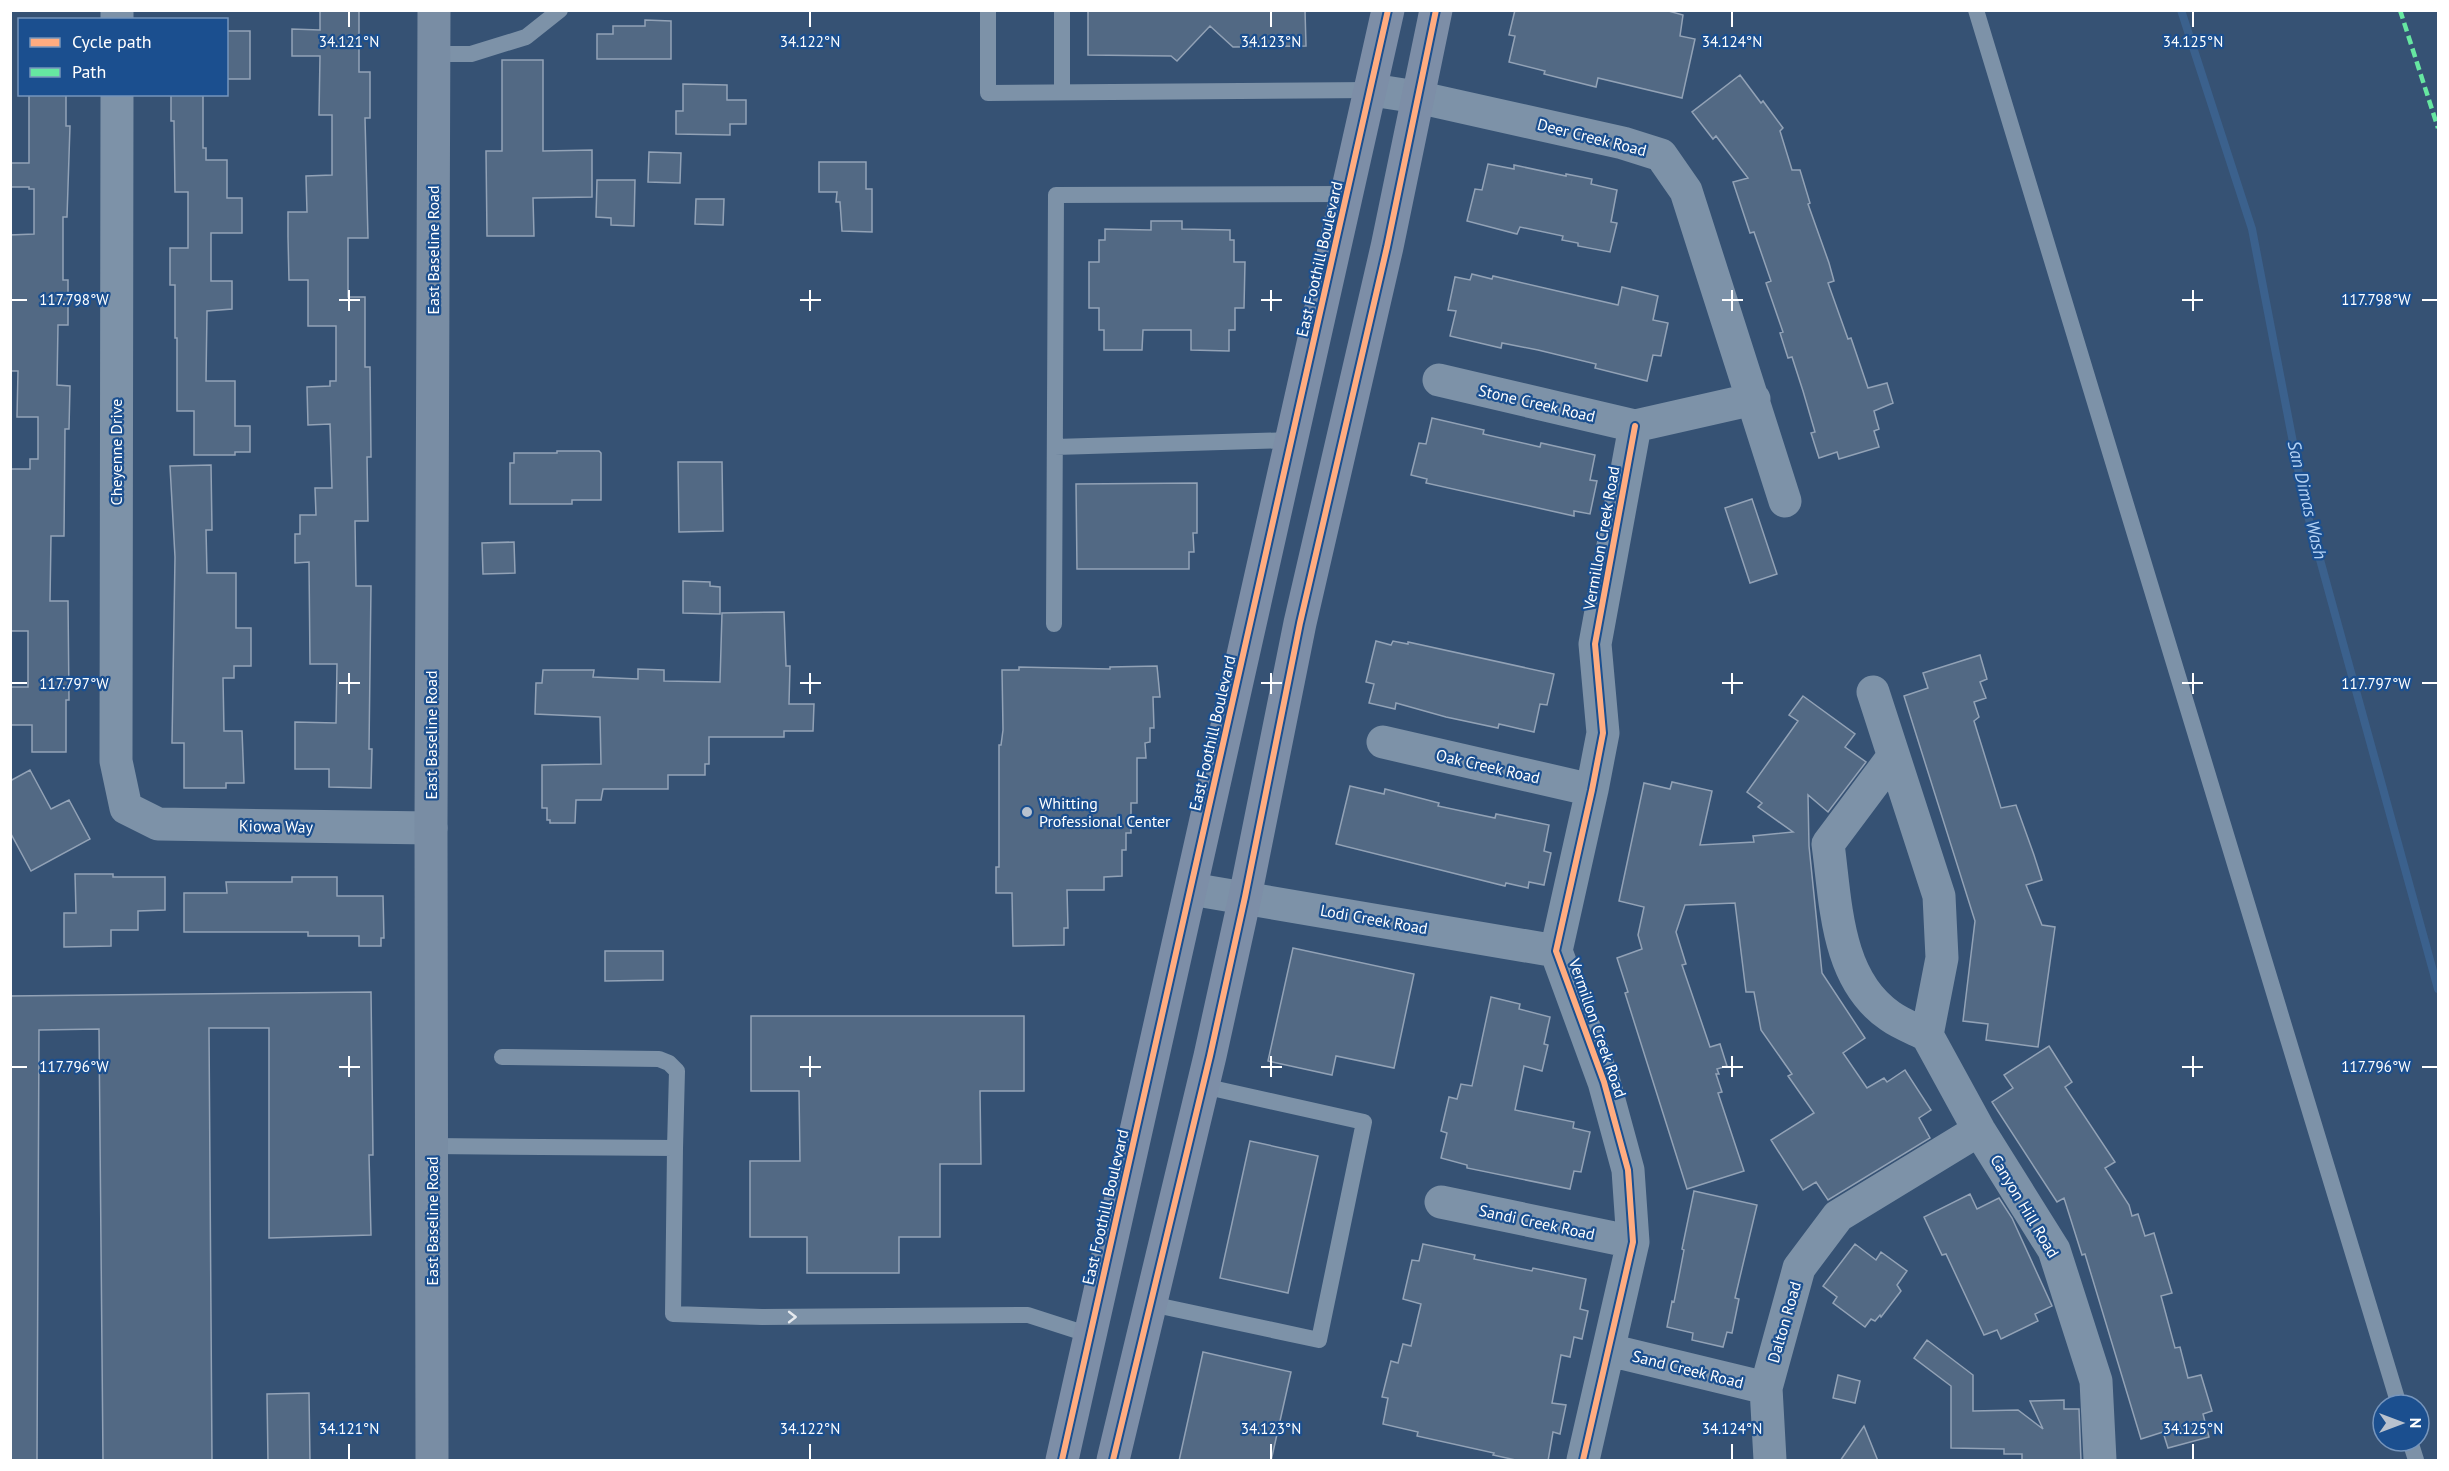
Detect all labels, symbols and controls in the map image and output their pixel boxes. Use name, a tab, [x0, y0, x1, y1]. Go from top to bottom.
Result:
legend	[18, 18, 228, 96]
text: Cycle path	[72, 30, 152, 53]
text: 34.121°N	[319, 32, 379, 51]
text: 34.122°N	[780, 32, 840, 51]
text: 34.123°N	[1241, 32, 1301, 51]
text: 34.124°N	[1702, 32, 1762, 51]
text: 34.125°N	[2163, 32, 2223, 51]
text: Path	[72, 60, 106, 83]
street label: Deer Creek Road	[1535, 114, 1649, 160]
street label: East Foothill Boulevard	[1291, 179, 1347, 339]
street label: East Baseline Road	[423, 185, 443, 315]
text: 117.798°W	[39, 290, 109, 309]
text: 117.798°W	[2341, 290, 2411, 309]
street label: Stone Creek Road	[1477, 380, 1597, 426]
street label: Cheyenne Drive	[106, 399, 126, 505]
water label: San Dimas Wash	[2283, 438, 2332, 562]
street label: Vermillon Creek Road	[1578, 465, 1623, 612]
street label: East Foothill Boulevard	[1184, 653, 1240, 813]
street label: East Baseline Road	[421, 670, 441, 800]
text: 117.797°W	[39, 674, 109, 693]
text: 117.797°W	[2341, 674, 2411, 693]
street label: Oak Creek Road	[1434, 744, 1542, 788]
place label: Whitting Professional Center	[1039, 793, 1171, 831]
marker: Whitting Professional Center	[1020, 805, 1034, 819]
street label: Kiowa Way	[239, 815, 314, 837]
street label: Lodi Creek Road	[1319, 900, 1429, 938]
street label: Vermillon Creek Road	[1565, 955, 1631, 1100]
text: 117.796°W	[39, 1057, 109, 1076]
text: 117.796°W	[2341, 1057, 2411, 1076]
street label: East Foothill Boulevard	[1077, 1127, 1133, 1287]
street label: Canyon Hill Road	[1986, 1151, 2064, 1261]
street label: East Baseline Road	[422, 1156, 442, 1286]
street label: Sandi Creek Road	[1477, 1200, 1597, 1244]
street label: Dalton Road	[1763, 1279, 1805, 1365]
one-way arrow	[788, 1310, 797, 1323]
street label: Sand Creek Road	[1630, 1346, 1746, 1392]
north arrow	[2371, 1393, 2431, 1453]
text: N	[2406, 1418, 2426, 1428]
text: 34.121°N	[319, 1419, 379, 1438]
text: 34.122°N	[780, 1419, 840, 1438]
text: 34.123°N	[1241, 1419, 1301, 1438]
text: 34.124°N	[1702, 1419, 1762, 1438]
text: 34.125°N	[2163, 1419, 2223, 1438]

